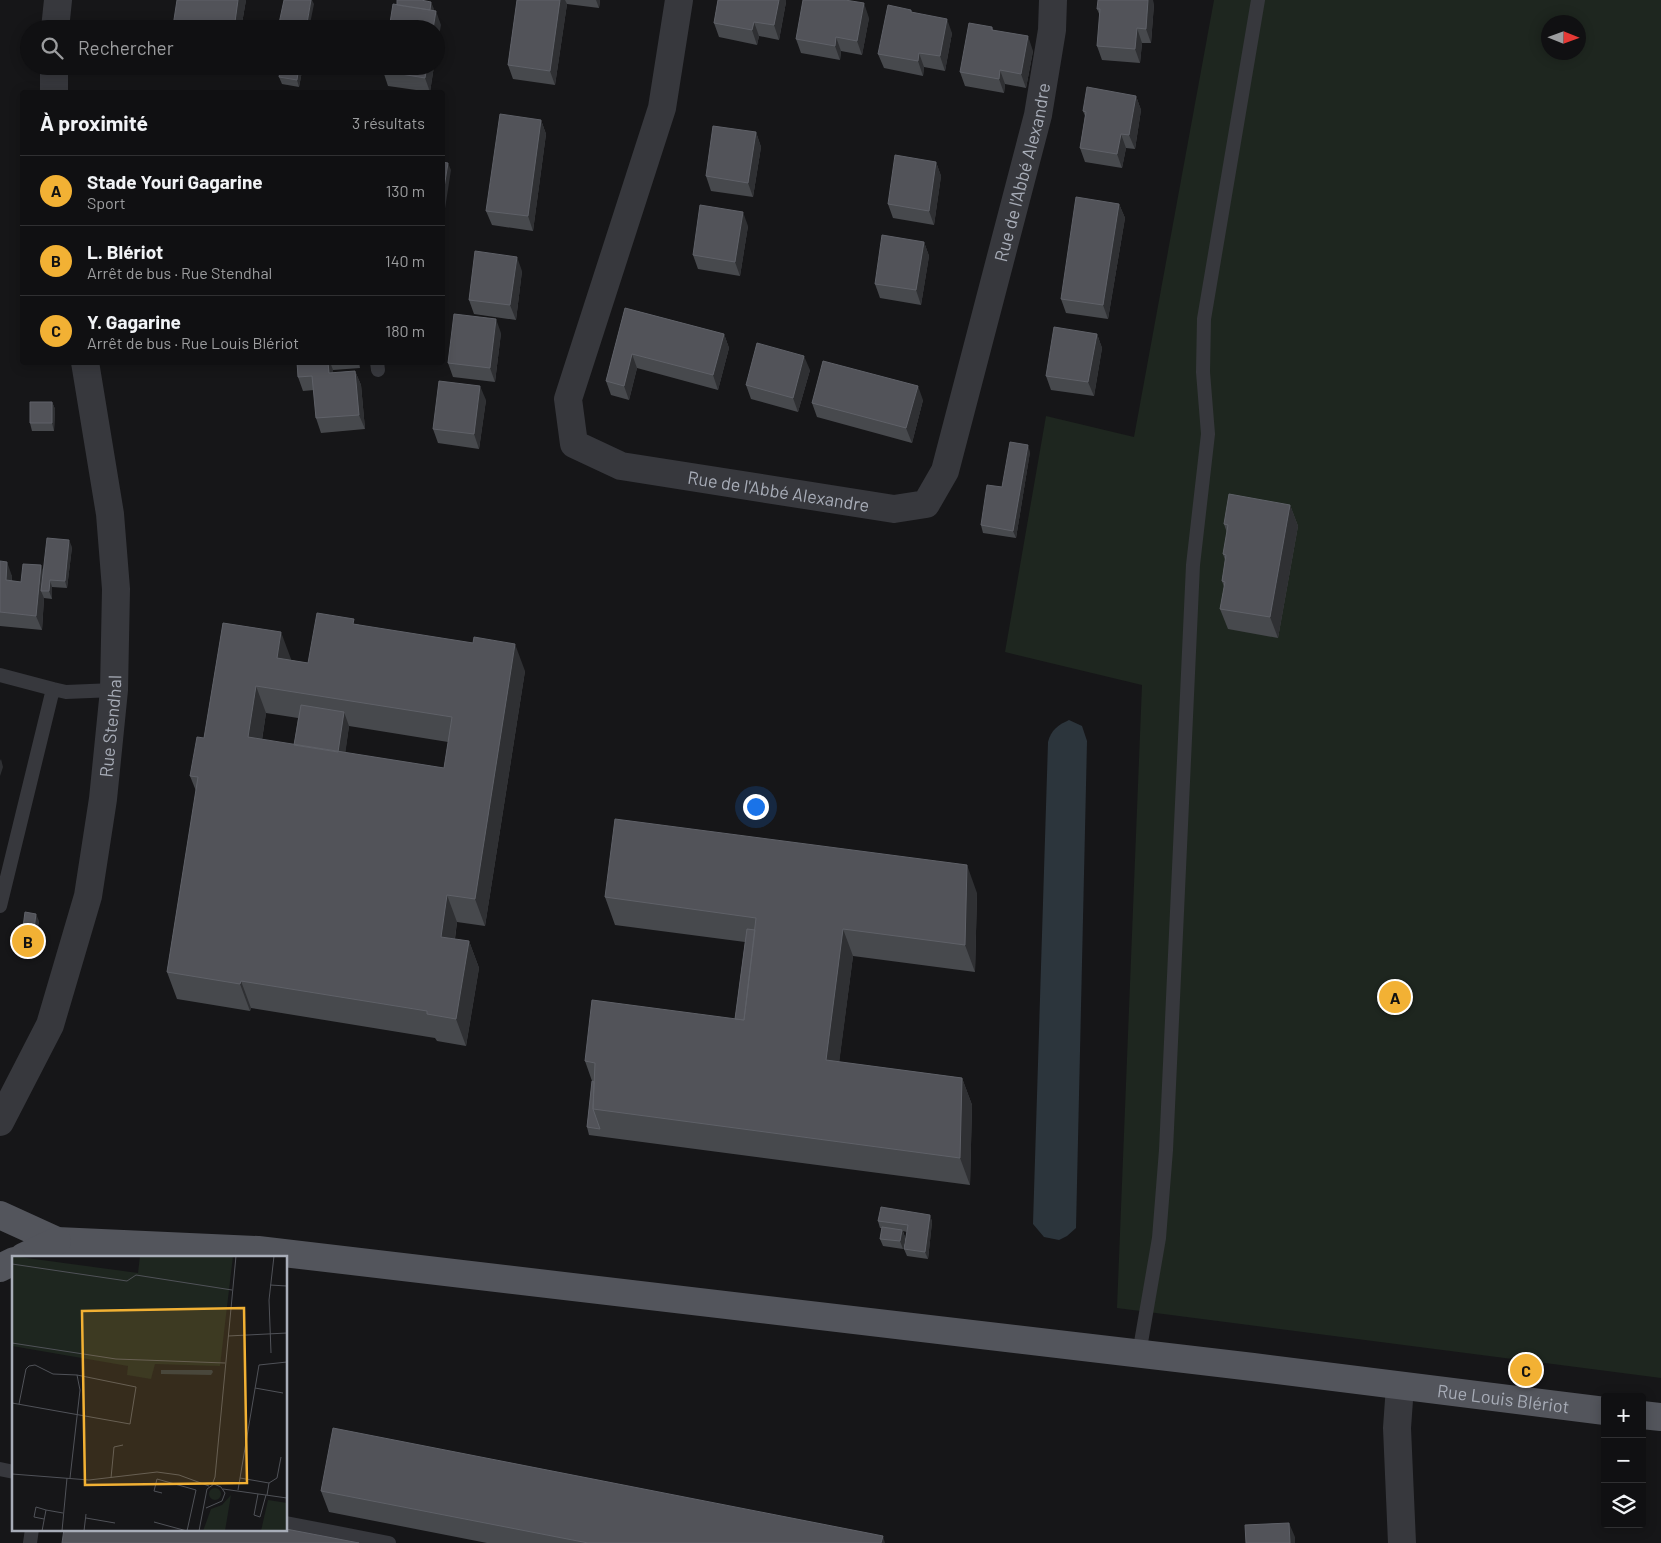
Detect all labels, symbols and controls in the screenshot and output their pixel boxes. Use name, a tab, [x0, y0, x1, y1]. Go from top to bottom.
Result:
north arrow	[1541, 15, 1586, 60]
search box	[20, 20, 445, 75]
icon: search	[38, 34, 66, 62]
text: Rechercher	[78, 36, 174, 59]
street label: Rue de l'Abbé Alexandre	[989, 81, 1054, 264]
text: À proximité	[40, 110, 148, 135]
text: 3 résultats	[352, 113, 425, 132]
text: Stade Youri Gagarine	[87, 170, 263, 193]
text: A	[51, 181, 61, 200]
text: 130 m	[386, 181, 425, 200]
text: Sport	[87, 193, 126, 212]
text: L. Blériot	[87, 240, 163, 263]
text: B	[51, 251, 61, 270]
text: 140 m	[385, 251, 425, 270]
text: Arrêt de bus · Rue Stendhal	[87, 263, 272, 282]
text: Y. Gagarine	[87, 310, 181, 333]
text: C	[51, 321, 61, 340]
text: 180 m	[386, 321, 425, 340]
text: Arrêt de bus · Rue Louis Blériot	[87, 333, 299, 352]
street label: Rue de l'Abbé Alexandre	[686, 466, 871, 516]
street label: Rue Stendhal	[94, 675, 125, 778]
your location	[743, 794, 769, 820]
pin: B	[12, 922, 44, 960]
pin: A	[1379, 978, 1411, 1016]
inset map	[12, 1256, 288, 1530]
pin: C	[1510, 1351, 1542, 1389]
street label: Rue Louis Blériot	[1436, 1379, 1571, 1417]
map controls	[1601, 1393, 1646, 1528]
button: +	[1601, 1393, 1646, 1438]
button: −	[1601, 1438, 1646, 1483]
button: layers	[1601, 1483, 1646, 1528]

